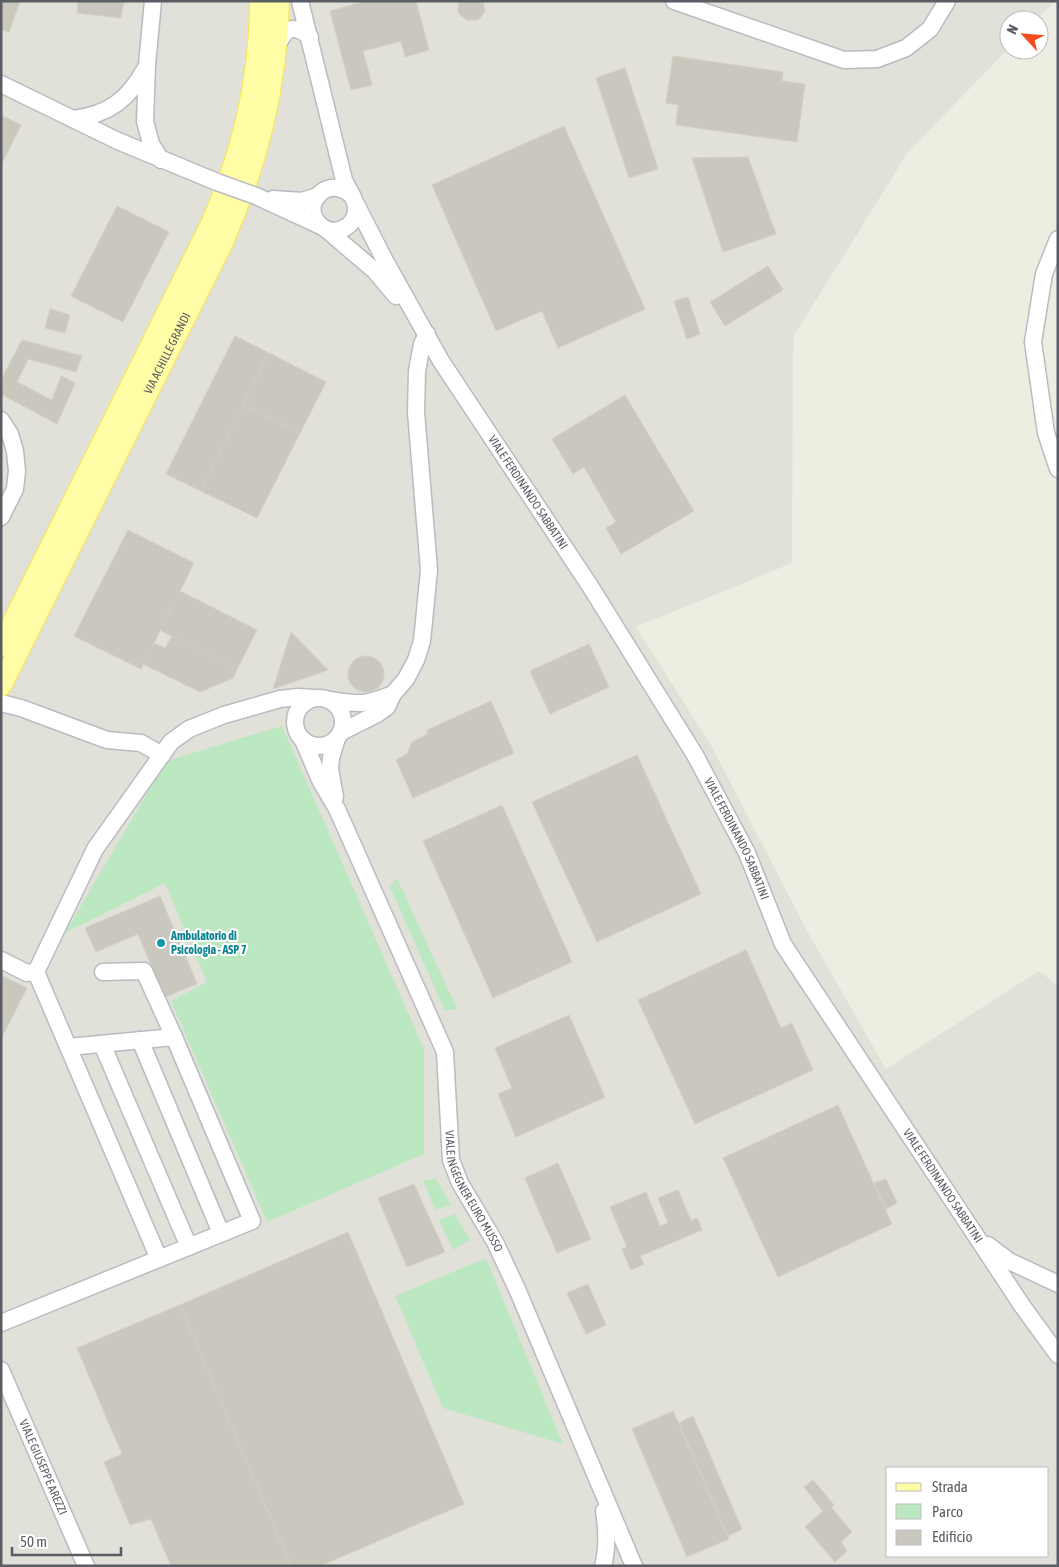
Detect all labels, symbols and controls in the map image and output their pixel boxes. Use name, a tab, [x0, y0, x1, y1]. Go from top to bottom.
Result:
north arrow	[999, 10, 1049, 60]
text: N	[1003, 22, 1021, 37]
street label: VIA ACHILLE GRANDI	[141, 310, 194, 396]
street label: VIALE FERDINANDO SABBATINI	[485, 433, 571, 552]
street label: VIALE FERDINANDO SABBATINI	[701, 775, 772, 902]
place label: Ambulatorio di Psicologia - ASP 7	[170, 929, 247, 957]
marker: Ambulatorio di Psicologia - ASP 7	[155, 937, 167, 949]
street label: VIALE FERDINANDO SABBATINI	[900, 1126, 986, 1245]
street label: VIALE INGEGNER EURO MUSSO	[442, 1130, 506, 1254]
street label: VIALE GIUSEPPE AREZZI	[16, 1417, 70, 1517]
legend	[886, 1467, 1049, 1557]
text: Strada	[932, 1478, 968, 1495]
text: Parco	[932, 1503, 963, 1520]
scale bar	[12, 1524, 121, 1556]
text: Edificio	[932, 1528, 973, 1545]
text: 50 m	[20, 1533, 47, 1550]

